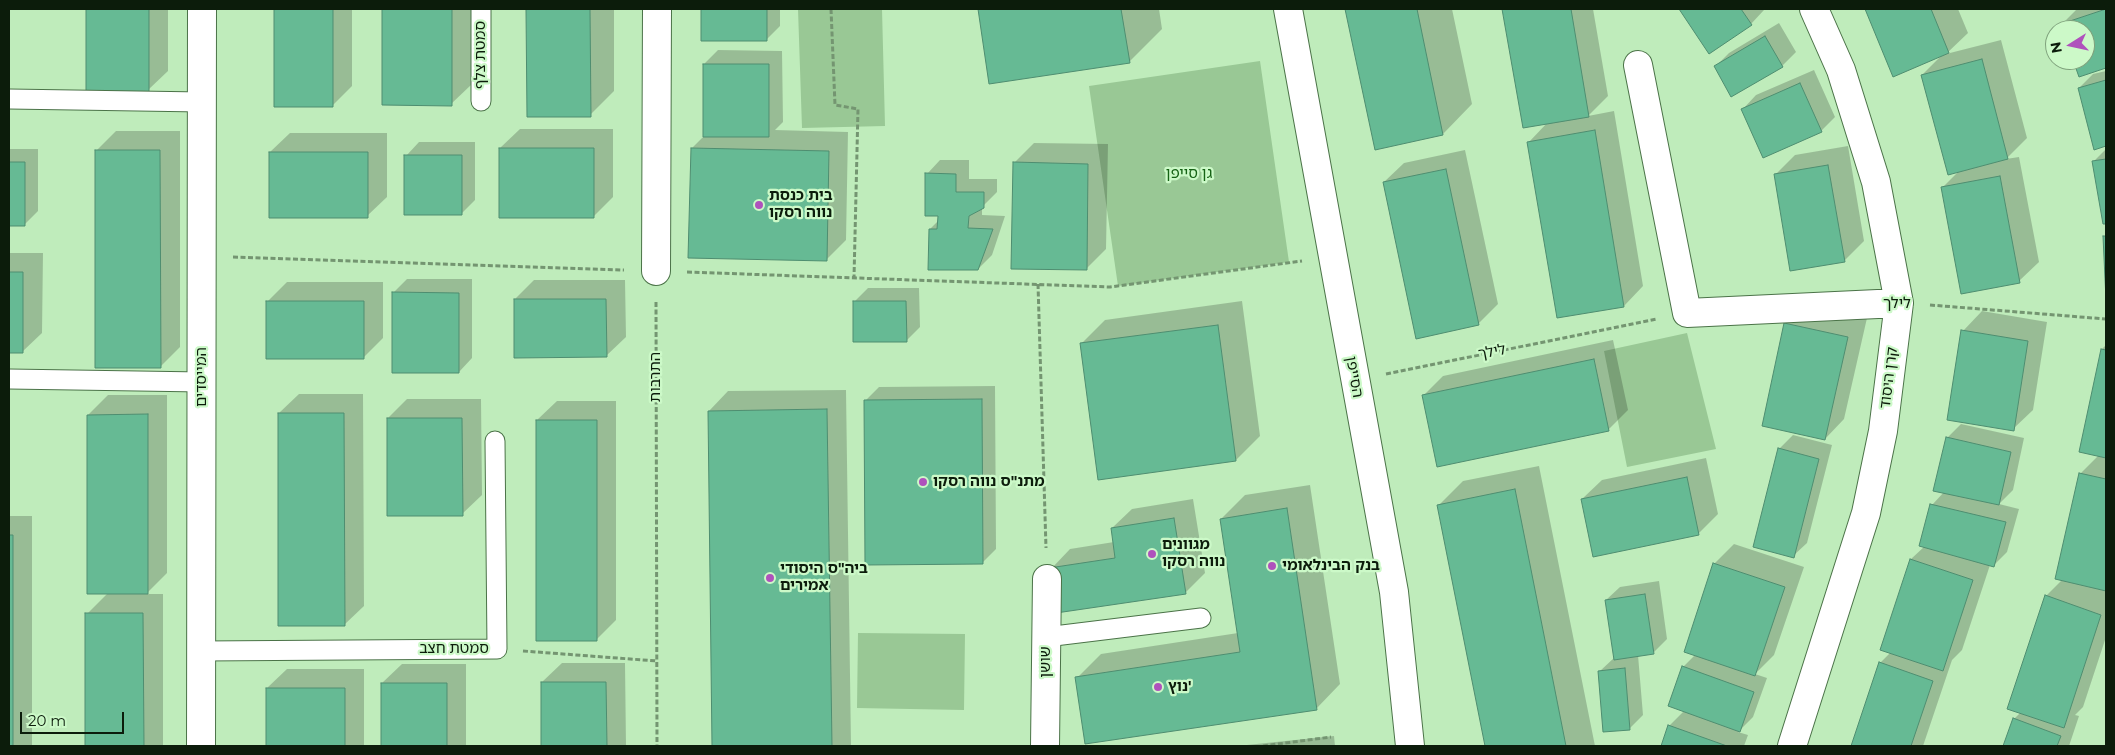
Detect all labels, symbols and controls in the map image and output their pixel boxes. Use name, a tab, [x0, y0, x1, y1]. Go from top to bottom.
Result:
north arrow	[2045, 20, 2095, 70]
street label: סמטת צלף	[472, 21, 490, 89]
text: N	[2046, 40, 2066, 55]
park label: גן סייפן	[1166, 165, 1212, 183]
place label: בית כנסת נווה רסקו	[769, 187, 833, 222]
marker: בית כנסת נווה רסקו	[753, 199, 765, 211]
street label: לילך	[1883, 295, 1911, 313]
street label: לילך	[1477, 341, 1507, 363]
street label: קרן היסוד	[1876, 346, 1902, 410]
street label: המייסדים	[193, 347, 211, 407]
street label: התרבות	[647, 352, 665, 402]
street label: הסייפן	[1342, 355, 1366, 399]
place label: מתנ"ס נווה רסקו	[933, 473, 1045, 491]
marker: מתנ"ס נווה רסקו	[917, 476, 929, 488]
place label: מגוונים נווה רסקו	[1162, 536, 1225, 571]
marker: מגוונים נווה רסקו	[1146, 548, 1158, 560]
place label: בנק הבינלאומי	[1282, 557, 1380, 575]
place label: ביה"ס היסודי אמירים	[780, 560, 868, 595]
marker: בנק הבינלאומי	[1266, 560, 1278, 572]
marker: ביה"ס היסודי אמירים	[764, 572, 776, 584]
street label: סמטת חצב	[419, 640, 489, 658]
street label: שושן	[1037, 646, 1055, 678]
place label: נוץ'	[1168, 678, 1191, 696]
marker: נוץ'	[1152, 681, 1164, 693]
scale bar	[22, 702, 126, 734]
text: 20 m	[28, 711, 66, 730]

